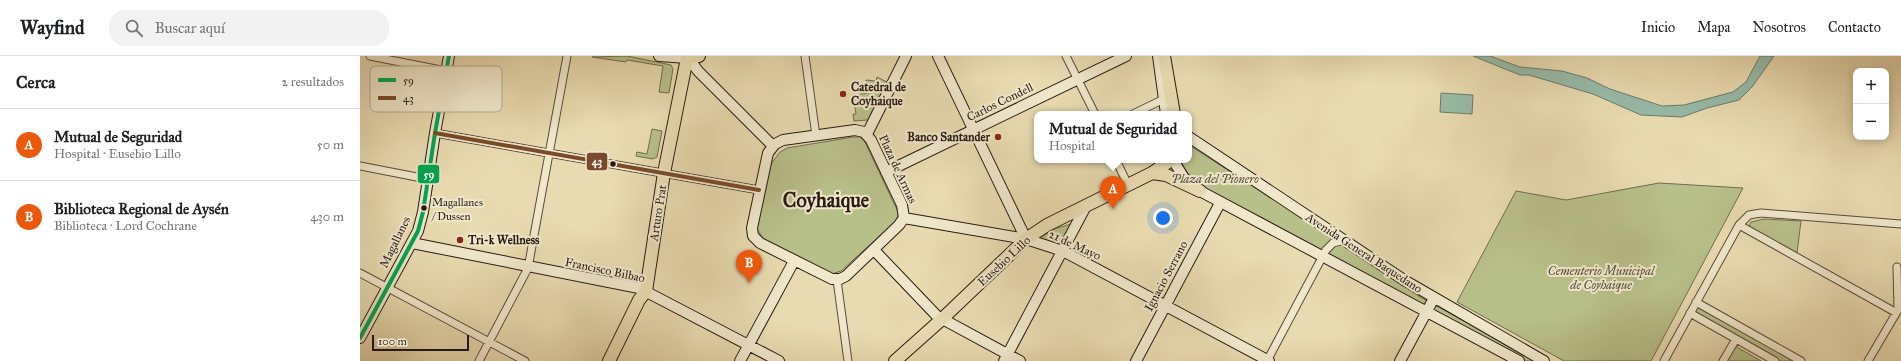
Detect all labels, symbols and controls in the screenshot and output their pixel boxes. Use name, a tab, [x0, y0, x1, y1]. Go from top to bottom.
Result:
search box	[109, 10, 389, 46]
text: Wayfind	[20, 16, 85, 39]
icon: search	[123, 17, 145, 39]
text: Buscar aquí	[155, 19, 225, 37]
text: Inicio	[1641, 19, 1675, 36]
text: Mapa	[1697, 19, 1730, 36]
text: Nosotros	[1752, 19, 1806, 36]
text: Contacto	[1828, 19, 1881, 36]
legend	[370, 66, 502, 112]
map controls	[1853, 68, 1889, 140]
button: +	[1853, 68, 1889, 104]
text: Cerca	[16, 72, 55, 93]
text: 2 resultados	[281, 74, 344, 90]
text: 59	[403, 74, 414, 87]
place label: Catedral de Coyhaique	[851, 80, 906, 109]
street label: Carlos Condell	[964, 80, 1036, 124]
marker: Catedral de Coyhaique	[838, 89, 848, 99]
text: 43	[403, 92, 414, 105]
button: −	[1853, 104, 1889, 140]
popup	[1034, 111, 1192, 163]
text: Mutual de Seguridad	[1049, 120, 1177, 138]
text: Mutual de Seguridad	[54, 128, 182, 146]
place label: Banco Santander	[907, 130, 990, 144]
street label: Plaza de Armas	[876, 132, 920, 206]
marker: Banco Santander	[993, 132, 1003, 142]
text: A	[25, 137, 33, 153]
text: 50 m	[317, 137, 344, 153]
text: Hospital	[1049, 138, 1095, 154]
text: Hospital · Eusebio Lillo	[54, 146, 181, 162]
line badge: 43	[586, 152, 608, 171]
text: 43	[592, 155, 602, 169]
unlabelled marker	[608, 159, 618, 169]
line badge: 59	[417, 164, 440, 184]
text: 59	[423, 168, 435, 182]
park label: Plaza del Pionero	[1171, 172, 1259, 186]
pin: A	[1100, 176, 1126, 209]
street label: Arturo Prat	[646, 183, 669, 243]
district label: Coyhaique	[783, 188, 870, 213]
place label: Magallanes / Dussen	[431, 196, 483, 223]
text: Biblioteca Regional de Aysén	[54, 200, 229, 218]
marker: Magallanes / Dussen	[419, 203, 429, 213]
your location	[1153, 208, 1173, 228]
text: B	[25, 209, 33, 225]
text: 430 m	[310, 209, 344, 225]
street label: Avenida General Baquedano	[1302, 210, 1425, 297]
street label: Magallanes	[377, 214, 414, 270]
text: Biblioteca · Lord Cochrane	[54, 218, 197, 234]
street label: 21 de Mayo	[1047, 227, 1103, 263]
place label: Tri-k Wellness	[467, 233, 540, 247]
street label: Eusebio Lillo	[975, 233, 1033, 289]
marker: Tri-k Wellness	[455, 235, 465, 245]
street label: Ignacio Serrano	[1142, 238, 1191, 314]
pin: B	[736, 250, 762, 283]
street label: Francisco Bilbao	[564, 255, 646, 285]
park label: Cementerio Municipal de Coyhaique	[1548, 264, 1656, 292]
scale bar	[372, 333, 469, 352]
text: 100 m	[378, 335, 407, 348]

